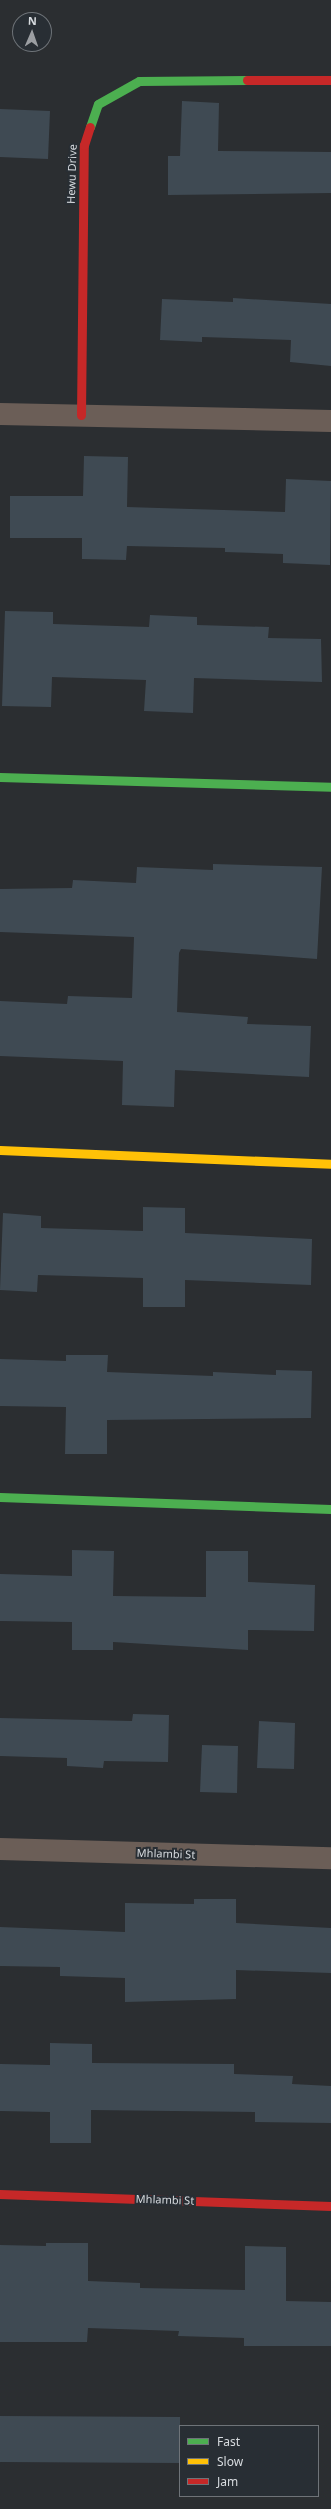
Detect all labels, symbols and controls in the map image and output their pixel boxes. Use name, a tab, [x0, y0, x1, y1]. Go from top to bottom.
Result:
north arrow	[12, 12, 52, 52]
text: N	[28, 13, 37, 28]
street label: Hewu Drive	[64, 144, 80, 204]
street label: Mhlambi St	[137, 1846, 195, 1862]
street label: Mhlambi St	[136, 2192, 194, 2208]
legend	[179, 2425, 319, 2497]
text: Fast	[217, 2433, 240, 2450]
text: Slow	[217, 2453, 243, 2470]
text: Jam	[217, 2473, 238, 2490]

